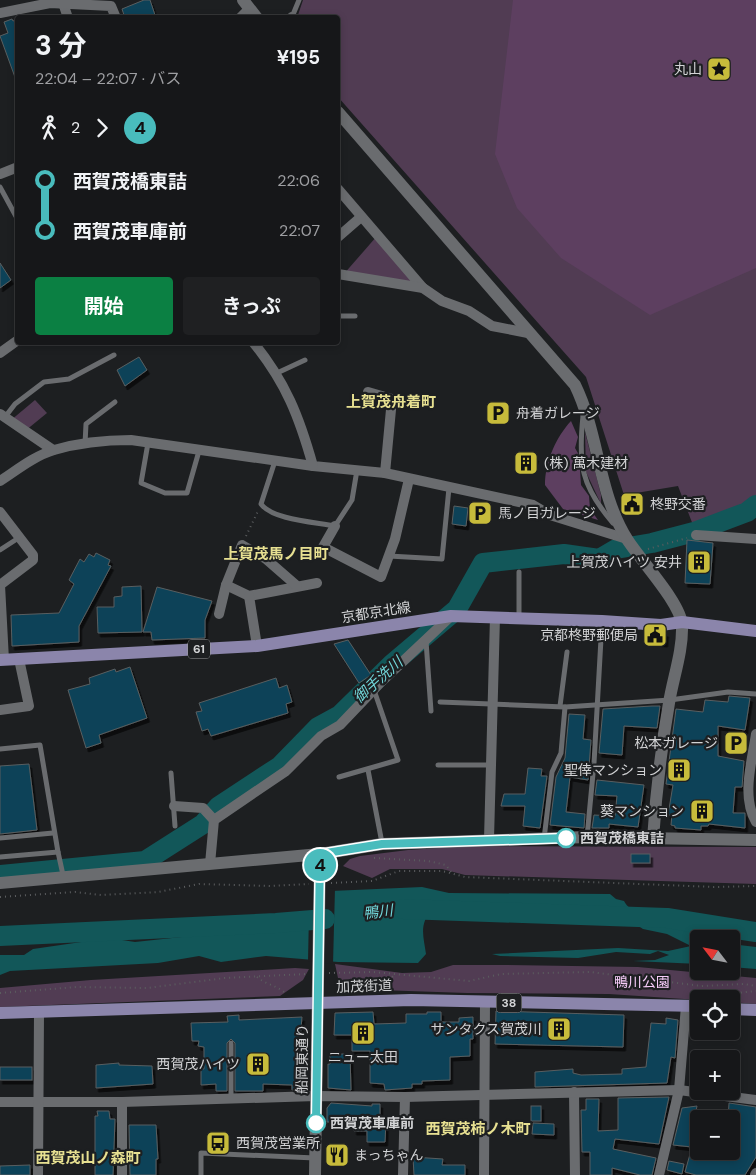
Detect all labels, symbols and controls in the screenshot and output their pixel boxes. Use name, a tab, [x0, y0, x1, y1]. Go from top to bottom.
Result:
text: 3 分	[35, 27, 86, 64]
text: ¥195	[277, 45, 320, 70]
place icon: 丸山	[706, 56, 732, 82]
place label: 丸山	[674, 60, 702, 78]
text: 22:04 – 22:07 · バス	[35, 68, 181, 89]
icon: walk	[35, 114, 63, 142]
icon: forward	[88, 114, 116, 142]
text: 4	[134, 116, 146, 140]
text: 2	[71, 117, 80, 138]
text: 西賀茂橋東詰	[73, 169, 187, 194]
text: 22:06	[277, 170, 320, 191]
text: 西賀茂車庫前	[73, 219, 187, 244]
text: 22:07	[279, 220, 320, 241]
button: 開始	[35, 277, 173, 335]
button: きっぷ	[183, 277, 320, 335]
district label: 上賀茂舟着町	[346, 392, 436, 412]
parking icon: 舟着ガレージ	[485, 400, 511, 426]
place label: 舟着ガレージ	[516, 404, 600, 422]
building icon: (株) 萬木建材	[513, 450, 539, 476]
place label: (株) 萬木建材	[544, 454, 628, 472]
public building icon: 柊野交番	[619, 491, 645, 517]
place label: 柊野交番	[650, 495, 706, 513]
parking icon: 馬ノ目ガレージ	[467, 500, 493, 526]
place label: 馬ノ目ガレージ	[498, 504, 596, 522]
district label: 上賀茂馬ノ目町	[223, 544, 329, 564]
building icon: 上賀茂ハイツ 安井	[686, 549, 712, 575]
place label: 上賀茂ハイツ 安井	[567, 553, 682, 571]
street label: 京都京北線	[340, 598, 412, 626]
public building icon: 京都柊野郵便局	[642, 622, 668, 648]
place label: 京都柊野郵便局	[540, 626, 638, 644]
road number: 61	[188, 640, 210, 659]
water label: 御手洗川	[349, 651, 408, 708]
parking icon: 松本ガレージ	[723, 730, 749, 756]
place label: 松本ガレージ	[634, 734, 718, 752]
building icon: 聖倖マンション	[666, 757, 692, 783]
place label: 聖倖マンション	[564, 761, 662, 779]
building icon: 葵マンション	[689, 798, 715, 824]
place label: 葵マンション	[600, 802, 684, 820]
marker: 西賀茂橋東詰	[556, 828, 576, 848]
place label: 西賀茂橋東詰	[580, 829, 664, 847]
line badge: 4	[304, 849, 336, 881]
text: 4	[314, 853, 326, 877]
water label: 鴨川	[362, 900, 396, 924]
north arrow	[690, 930, 740, 980]
map controls	[690, 930, 740, 1160]
park label: 鴨川公園	[614, 973, 670, 991]
street label: 加茂街道	[336, 976, 392, 996]
button: locate	[690, 990, 740, 1040]
road number: 38	[496, 994, 522, 1012]
building icon: サンタクス賀茂川	[546, 1016, 572, 1042]
building icon: ニュー太田	[350, 1020, 376, 1046]
place label: サンタクス賀茂川	[430, 1020, 542, 1038]
street label: 船岡東通り	[292, 1024, 312, 1094]
place label: ニュー太田	[328, 1048, 398, 1066]
button: +	[690, 1050, 740, 1100]
building icon: 西賀茂ハイツ	[245, 1051, 271, 1077]
place label: 西賀茂ハイツ	[156, 1055, 240, 1073]
button: −	[690, 1110, 740, 1160]
marker: 西賀茂車庫前	[306, 1113, 326, 1133]
place label: 西賀茂車庫前	[330, 1114, 414, 1132]
district label: 西賀茂柿ノ木町	[425, 1119, 531, 1139]
bus stop icon: 西賀茂営業所	[205, 1130, 231, 1156]
place label: 西賀茂営業所	[236, 1134, 320, 1152]
restaurant icon: まっちゃん	[324, 1142, 350, 1168]
place label: まっちゃん	[354, 1146, 423, 1164]
district label: 西賀茂山ノ森町	[35, 1148, 141, 1168]

